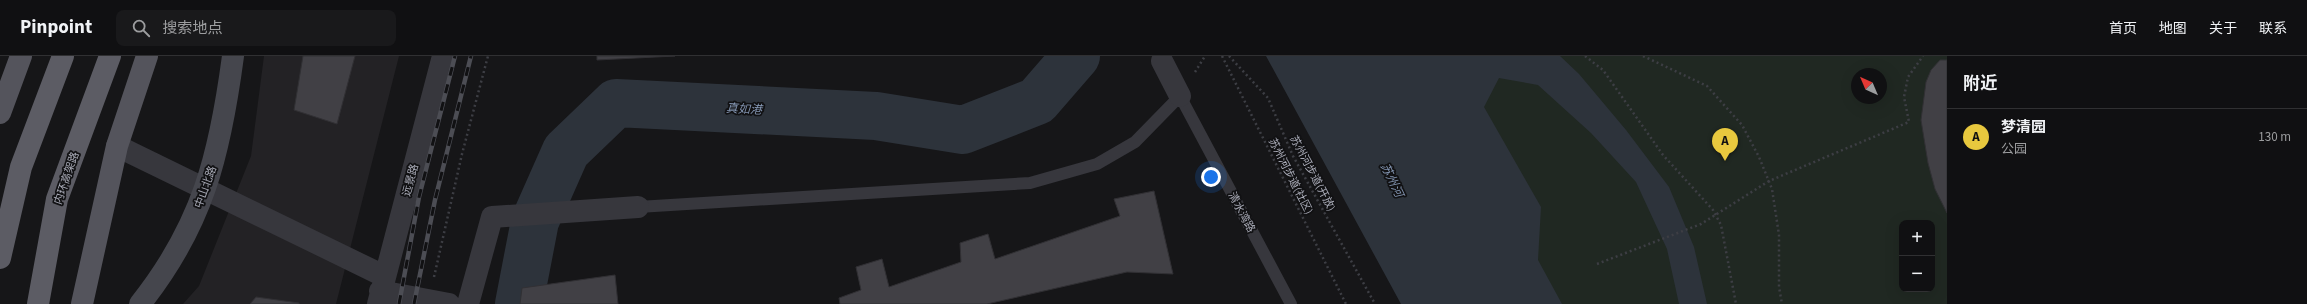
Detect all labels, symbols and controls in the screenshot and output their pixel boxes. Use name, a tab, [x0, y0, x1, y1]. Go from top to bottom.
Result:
search box	[116, 10, 396, 46]
text: Pinpoint	[20, 14, 92, 41]
icon: search	[130, 17, 152, 39]
text: 搜索地点	[162, 18, 222, 39]
text: 首页	[2109, 19, 2137, 39]
text: 地图	[2159, 19, 2187, 39]
text: 关于	[2209, 19, 2237, 39]
text: 联系	[2259, 19, 2287, 39]
north arrow	[1851, 68, 1887, 104]
text: 附近	[1963, 72, 1997, 96]
water label: 真如港	[726, 100, 764, 119]
text: 梦清园	[2001, 117, 2046, 138]
pin: A	[1712, 128, 1738, 161]
text: A	[1972, 128, 1980, 146]
text: 130 m	[2258, 128, 2291, 146]
street label: 苏州河步道(开放)	[1286, 133, 1339, 214]
street label: 苏州河步道(社区)	[1265, 136, 1316, 217]
text: 公园	[2001, 140, 2027, 158]
street label: 内环高架路	[50, 150, 83, 207]
water label: 苏州河	[1376, 160, 1408, 202]
street label: 远景路	[399, 162, 422, 198]
street label: 中山北路	[191, 164, 220, 210]
your location	[1201, 167, 1221, 187]
street label: 清水湾路	[1225, 189, 1259, 235]
map controls	[1899, 220, 1935, 292]
button: +	[1899, 220, 1935, 256]
button: −	[1899, 256, 1935, 292]

